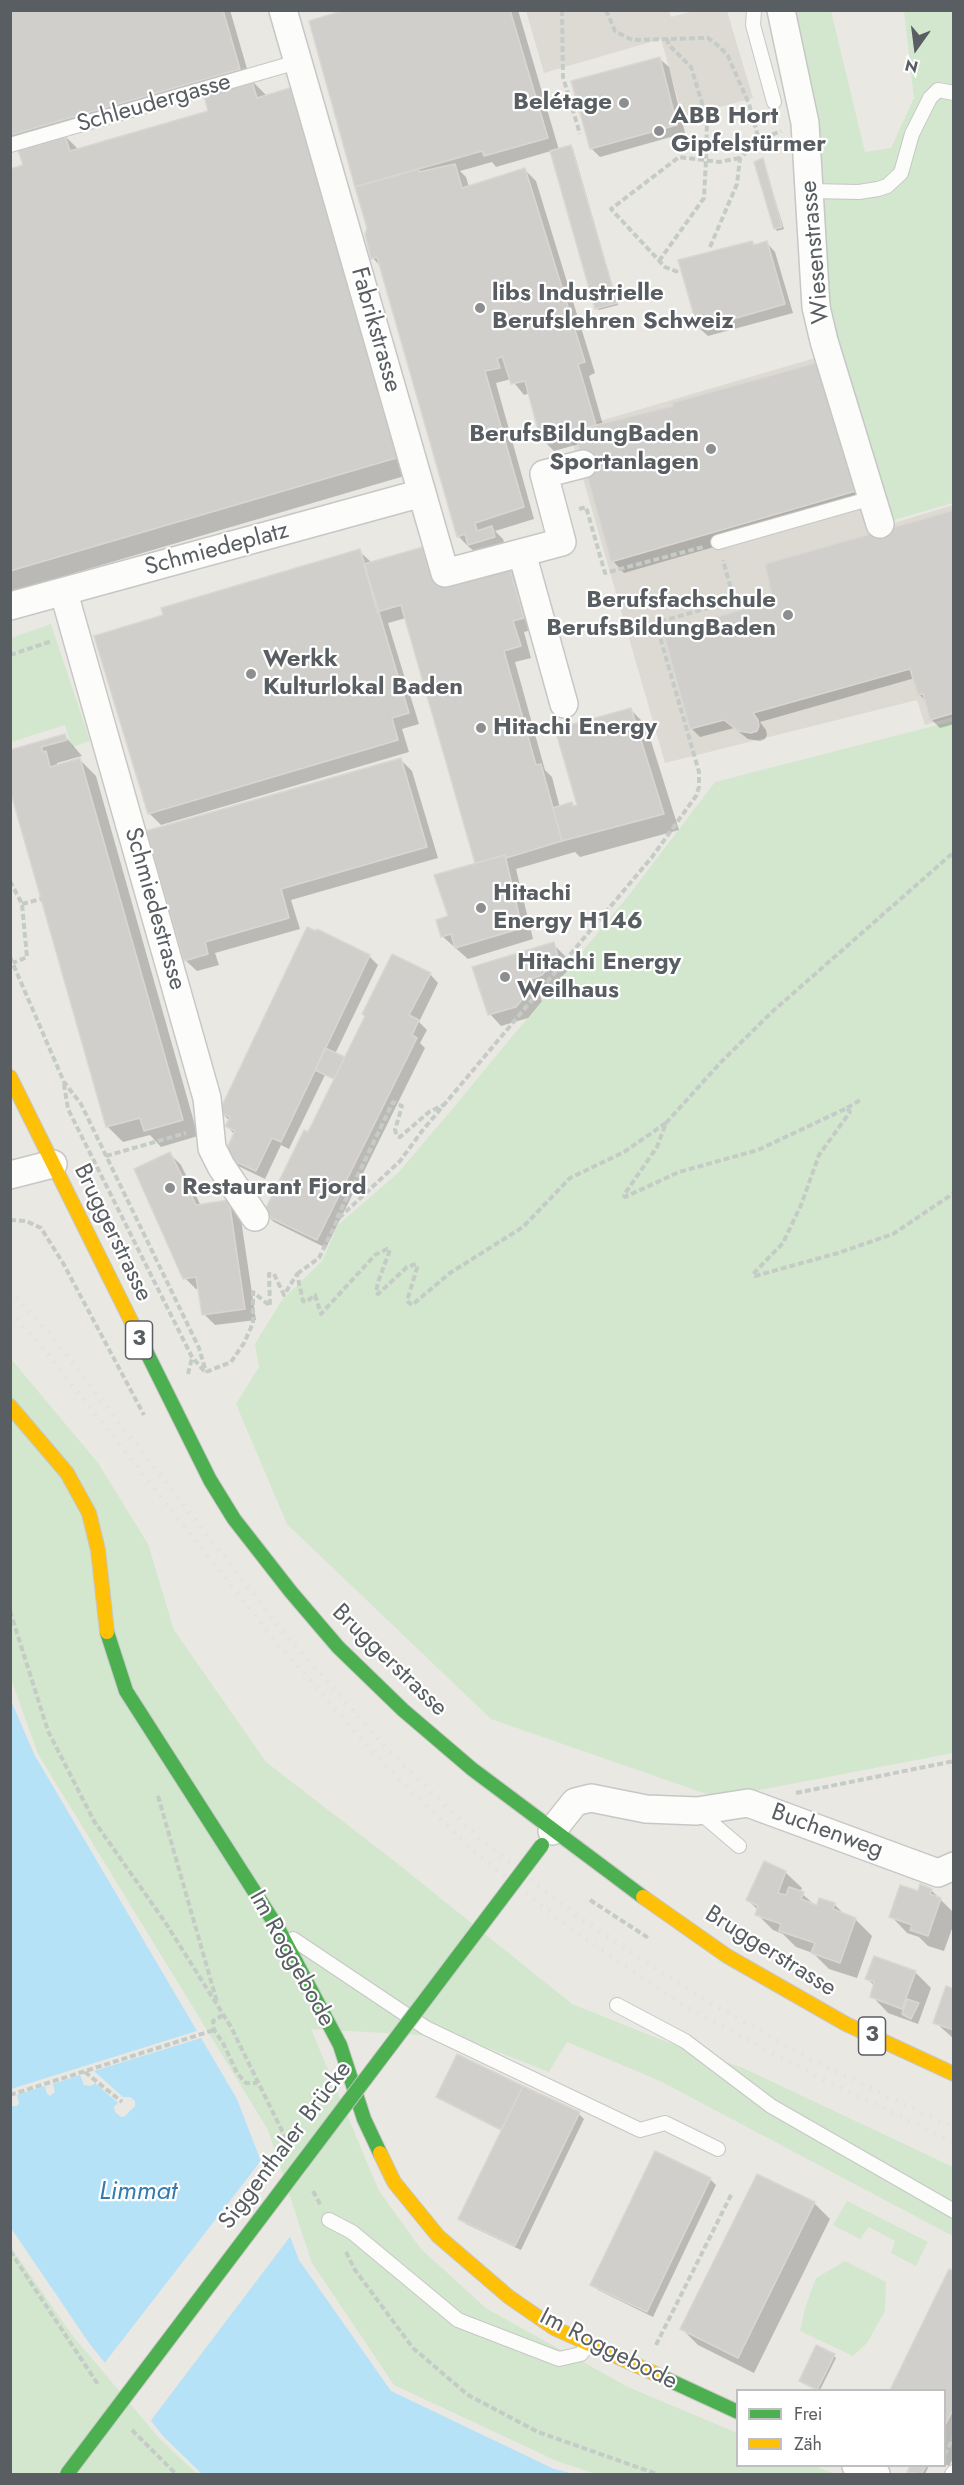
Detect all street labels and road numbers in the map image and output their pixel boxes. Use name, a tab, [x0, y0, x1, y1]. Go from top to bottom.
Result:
street label: Schleudergasse	[74, 68, 234, 140]
street label: Wiesenstrasse	[795, 179, 837, 325]
street label: Fabrikstrasse	[343, 264, 407, 396]
street label: Schmiedeplatz	[142, 517, 292, 583]
street label: Schmiedestrasse	[117, 825, 191, 993]
street label: Bruggerstrasse	[66, 1160, 158, 1306]
road number: 3	[126, 1321, 152, 1359]
street label: Bruggerstrasse	[325, 1599, 453, 1723]
street label: Buchenweg	[767, 1798, 887, 1866]
street label: Im Roggebode	[242, 1886, 340, 2032]
street label: Bruggerstrasse	[699, 1900, 841, 2004]
road number: 3	[858, 2017, 886, 2055]
street label: Siggenthaler Brücke	[213, 2056, 359, 2236]
street label: Im Roggebode	[534, 2303, 682, 2397]

